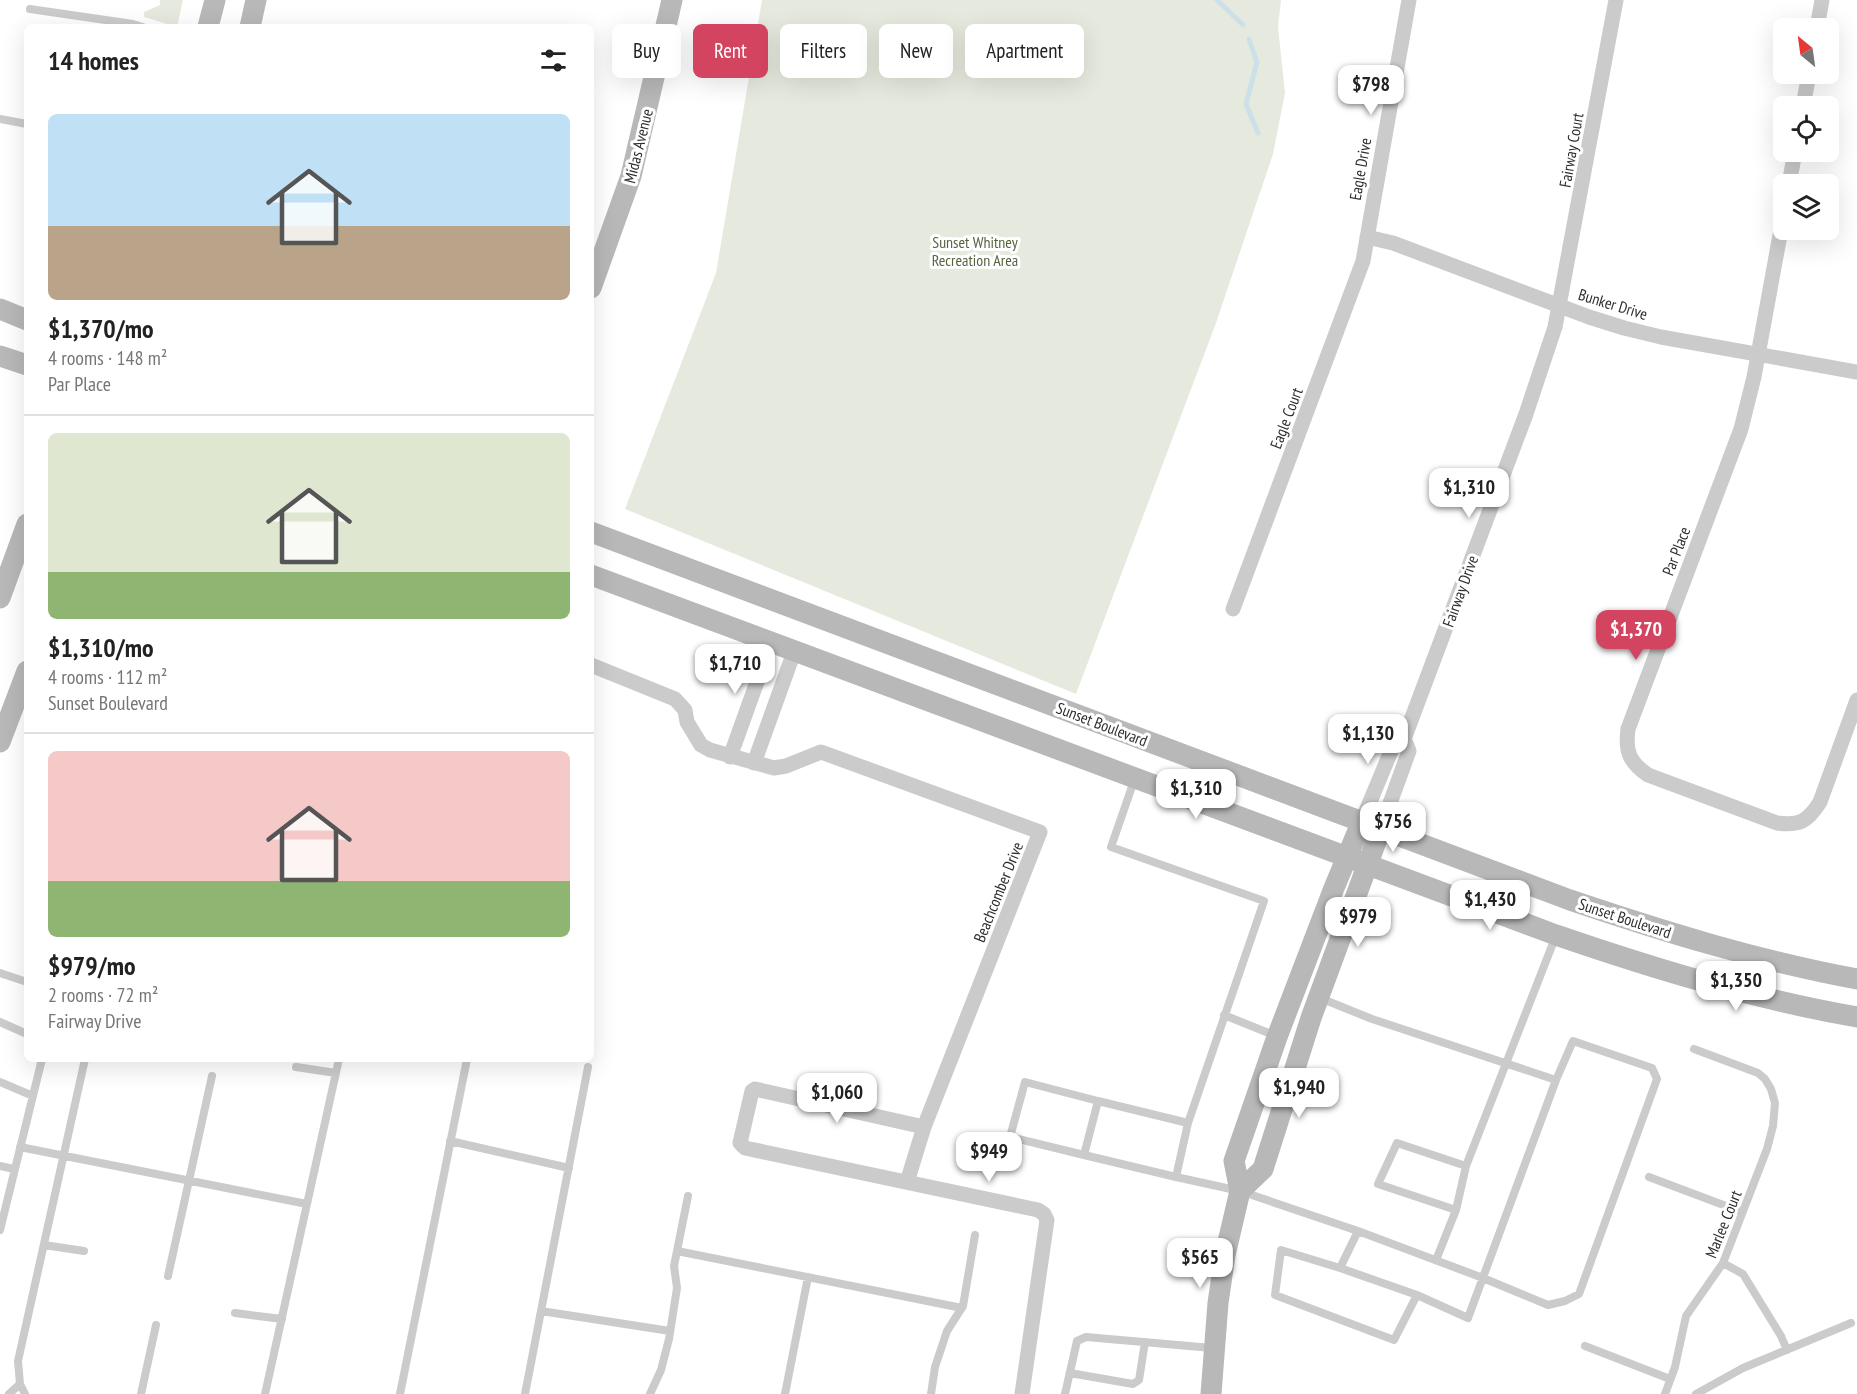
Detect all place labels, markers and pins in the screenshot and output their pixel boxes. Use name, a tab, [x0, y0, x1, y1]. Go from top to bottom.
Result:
pin: $798	[1335, 65, 1407, 116]
pin: $1,310	[1420, 468, 1518, 519]
pin: $1,370	[1587, 610, 1685, 661]
pin: $1,710	[686, 644, 784, 695]
pin: $1,130	[1319, 714, 1417, 765]
pin: $1,310	[1147, 769, 1245, 820]
pin: $756	[1357, 802, 1429, 853]
pin: $1,430	[1441, 880, 1539, 931]
pin: $979	[1322, 897, 1394, 948]
pin: $1,350	[1687, 961, 1785, 1012]
pin: $1,940	[1250, 1068, 1348, 1119]
pin: $1,060	[788, 1073, 886, 1124]
pin: $949	[953, 1132, 1025, 1183]
pin: $565	[1164, 1238, 1236, 1289]

